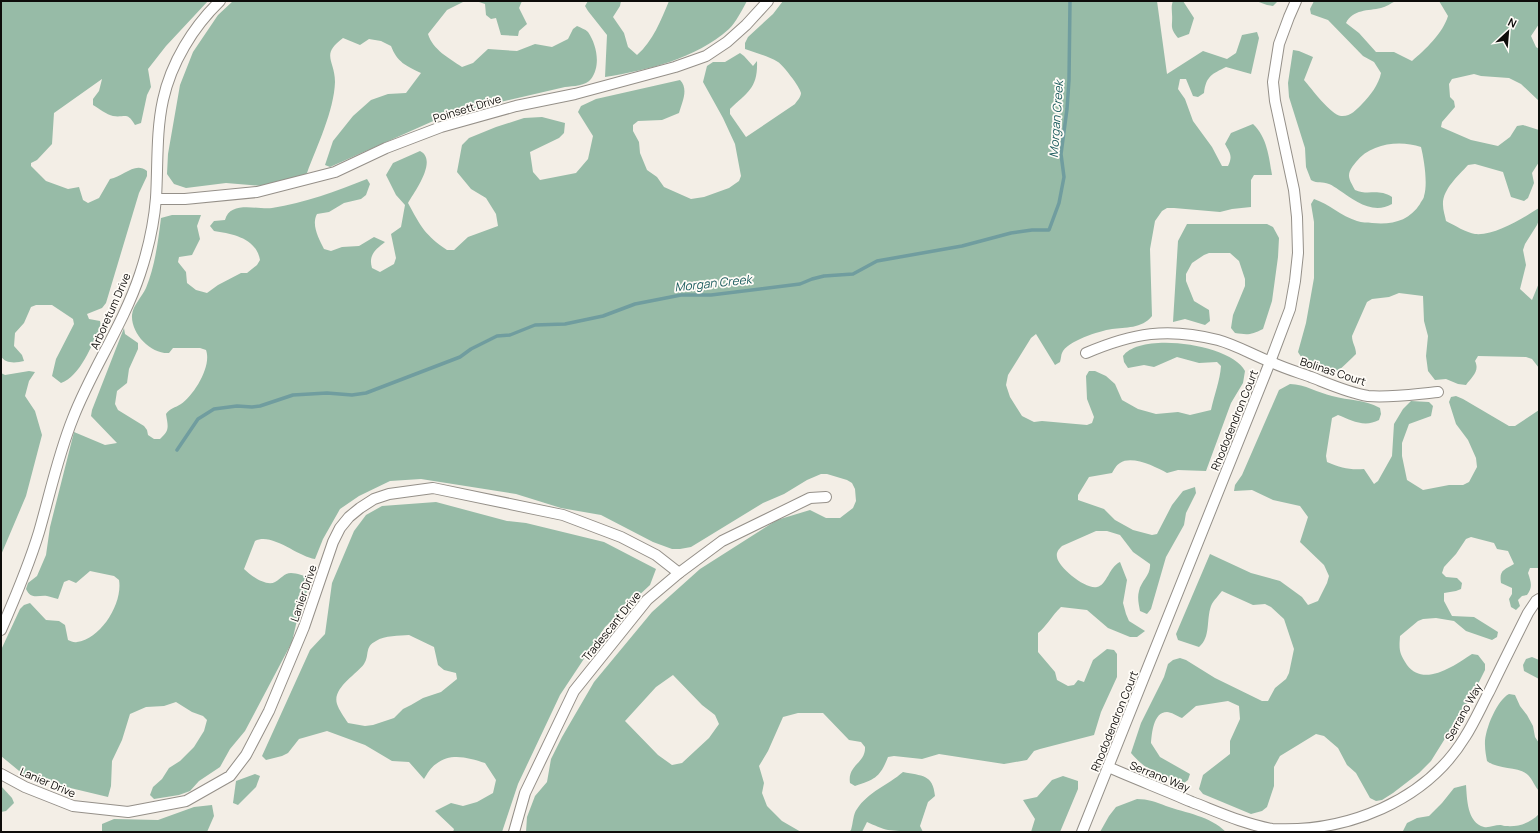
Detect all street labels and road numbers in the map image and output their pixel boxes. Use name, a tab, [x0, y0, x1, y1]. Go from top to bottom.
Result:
street label: Poinsett Drive	[431, 90, 503, 125]
street label: Arboretum Drive	[86, 270, 134, 352]
street label: Bolinas Court	[1298, 353, 1368, 389]
street label: Rhododendron Court	[1207, 367, 1261, 473]
street label: Lanier Drive	[286, 562, 320, 623]
street label: Tradescant Drive	[578, 588, 644, 664]
street label: Rhododendron Court	[1087, 668, 1141, 774]
street label: Serrano Way	[1441, 680, 1485, 743]
street label: Serrano Way	[1128, 757, 1192, 795]
street label: Lanier Drive	[18, 764, 79, 801]

